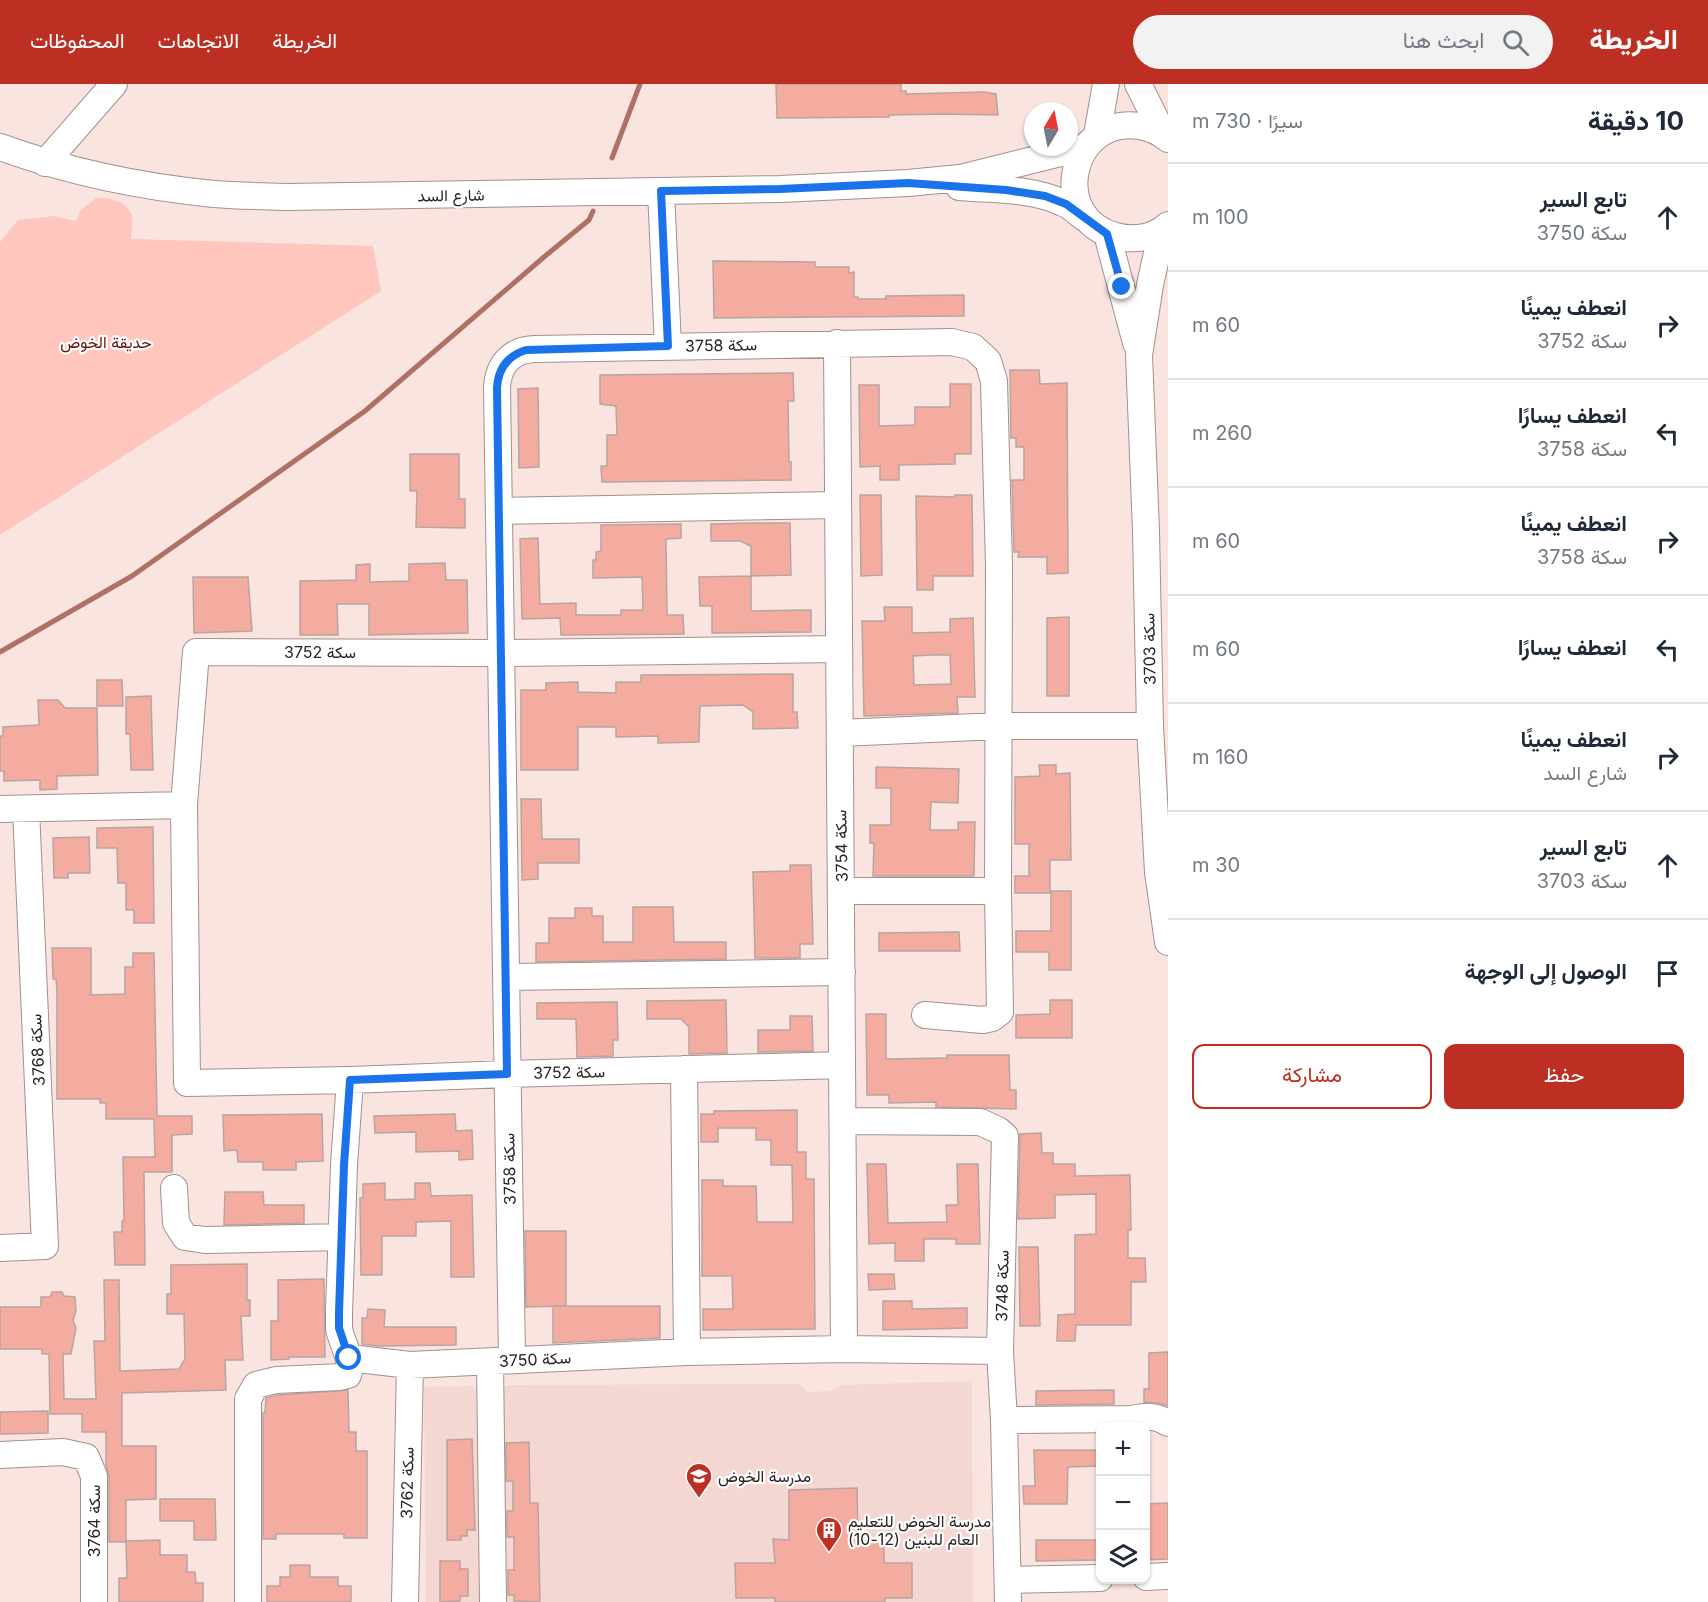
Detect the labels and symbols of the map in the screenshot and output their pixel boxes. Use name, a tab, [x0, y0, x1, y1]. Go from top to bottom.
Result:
north arrow	[1024, 102, 1078, 156]
street label: شارع السد	[417, 184, 485, 208]
route end	[1108, 273, 1134, 299]
park label: حديقة الخوض	[60, 332, 152, 353]
street label: سكة 3758	[685, 334, 757, 356]
street label: سكة 3703	[1138, 613, 1160, 685]
street label: سكة 3752	[284, 642, 356, 662]
street label: سكة 3754	[830, 810, 852, 882]
street label: سكة 3768	[25, 1013, 49, 1087]
street label: سكة 3752	[533, 1061, 605, 1083]
street label: سكة 3758	[498, 1133, 520, 1205]
street label: سكة 3748	[991, 1250, 1013, 1322]
route start	[335, 1344, 361, 1370]
street label: سكة 3750	[498, 1347, 572, 1371]
street label: سكة 3762	[396, 1447, 418, 1519]
school or university icon: مدرسة الخوض	[684, 1461, 714, 1499]
place label: مدرسة الخوض	[718, 1466, 811, 1487]
street label: سكة 3764	[84, 1485, 104, 1557]
place label: مدرسة الخوض للتعليم العام للبنين (12-10)	[848, 1511, 991, 1550]
building icon: مدرسة الخوض للتعليم العام للبنين (12-10)	[814, 1515, 844, 1553]

